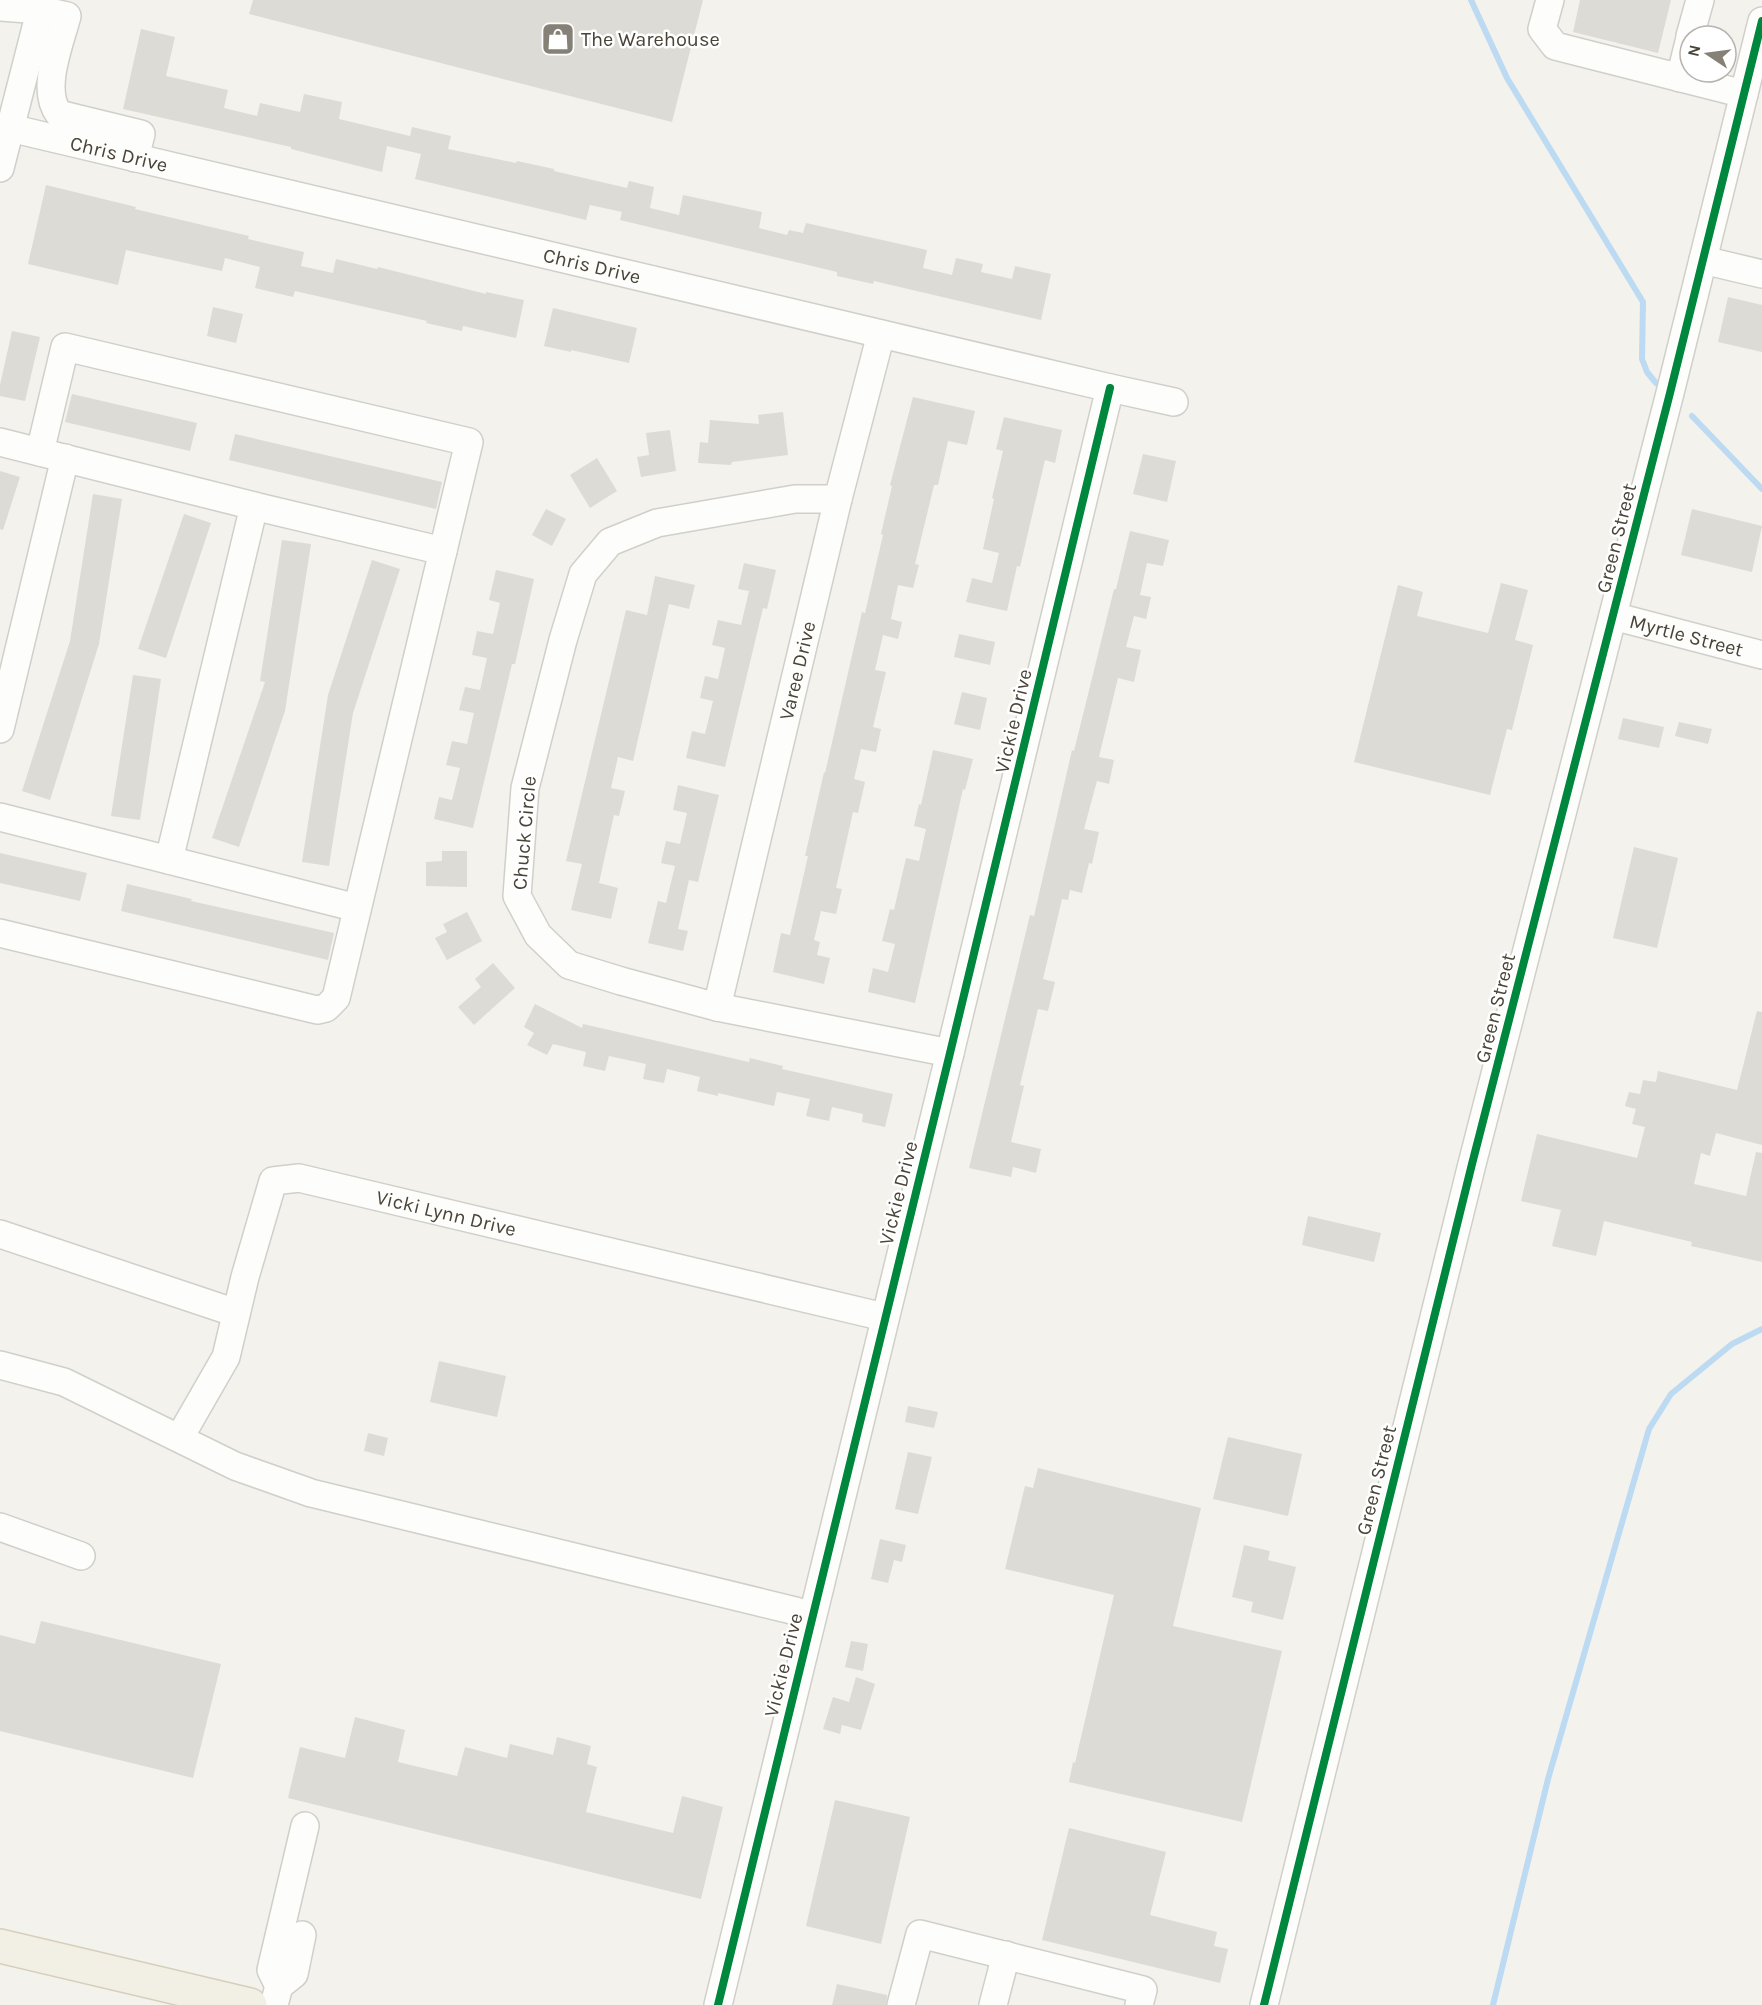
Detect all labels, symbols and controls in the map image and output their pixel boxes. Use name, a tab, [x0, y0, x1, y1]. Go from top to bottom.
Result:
shop icon: The Warehouse	[540, 21, 576, 57]
north arrow	[1678, 24, 1738, 84]
place label: The Warehouse	[581, 28, 720, 51]
text: N	[1683, 43, 1704, 58]
street label: Chris Drive	[68, 132, 170, 177]
street label: Chris Drive	[541, 243, 643, 289]
street label: Green Street	[1592, 480, 1641, 595]
street label: Myrtle Street	[1627, 610, 1746, 662]
street label: Varee Drive	[775, 619, 821, 722]
street label: Vickie Drive	[990, 667, 1037, 776]
street label: Chuck Circle	[508, 775, 541, 891]
street label: Green Street	[1471, 950, 1520, 1065]
street label: Vickie Drive	[874, 1139, 923, 1248]
street label: Vicki Lynn Drive	[374, 1186, 518, 1241]
street label: Green Street	[1352, 1422, 1401, 1537]
street label: Vickie Drive	[759, 1611, 808, 1720]

